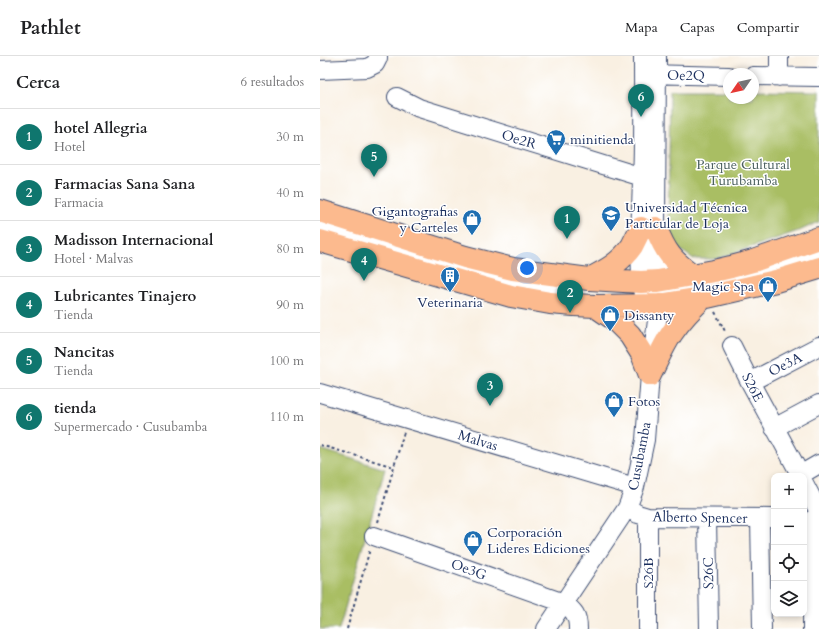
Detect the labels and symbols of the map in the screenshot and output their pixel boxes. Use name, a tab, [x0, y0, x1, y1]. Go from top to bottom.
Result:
street label: Oe2Q	[667, 66, 705, 85]
north arrow	[723, 68, 759, 104]
pin: 6	[628, 84, 654, 117]
street label: Oe2R	[499, 125, 539, 154]
supermarket icon: minitienda	[545, 128, 567, 156]
place label: minitienda	[570, 130, 634, 149]
pin: 5	[361, 144, 387, 177]
park label: Parque Cultural Turubamba	[696, 155, 790, 190]
place label: Universidad Técnica Particular de Loja	[625, 198, 748, 233]
place label: Gigantografias y Carteles	[372, 202, 458, 237]
school or university icon: Universidad Técnica Particular de Loja	[600, 204, 622, 232]
pin: 1	[554, 206, 580, 239]
shop icon: Gigantografias y Carteles	[461, 208, 483, 236]
pin: 4	[351, 248, 377, 281]
your location	[517, 258, 537, 278]
building icon: Veterinaria	[439, 265, 461, 293]
shop icon: Magic Spa	[757, 275, 779, 303]
place label: Magic Spa	[692, 277, 754, 296]
pin: 2	[557, 280, 583, 313]
place label: Veterinaria	[417, 293, 483, 312]
shop icon: Dissanty	[599, 304, 621, 332]
place label: Dissanty	[624, 306, 675, 325]
street label: Oe3A	[765, 348, 805, 381]
street label: S26E	[737, 370, 768, 405]
pin: 3	[477, 373, 503, 406]
shop icon: Fotos	[603, 390, 625, 418]
place label: Fotos	[628, 392, 661, 411]
street label: Cusubamba	[624, 420, 655, 492]
street label: Malvas	[456, 425, 500, 456]
street label: Alberto Spencer	[652, 507, 748, 528]
place label: Corporación Lideres Ediciones	[487, 523, 590, 558]
shop icon: Corporación Lideres Ediciones	[462, 529, 484, 557]
street label: Oe3G	[448, 554, 489, 585]
street label: S26C	[699, 557, 718, 589]
street label: S26B	[639, 558, 658, 588]

